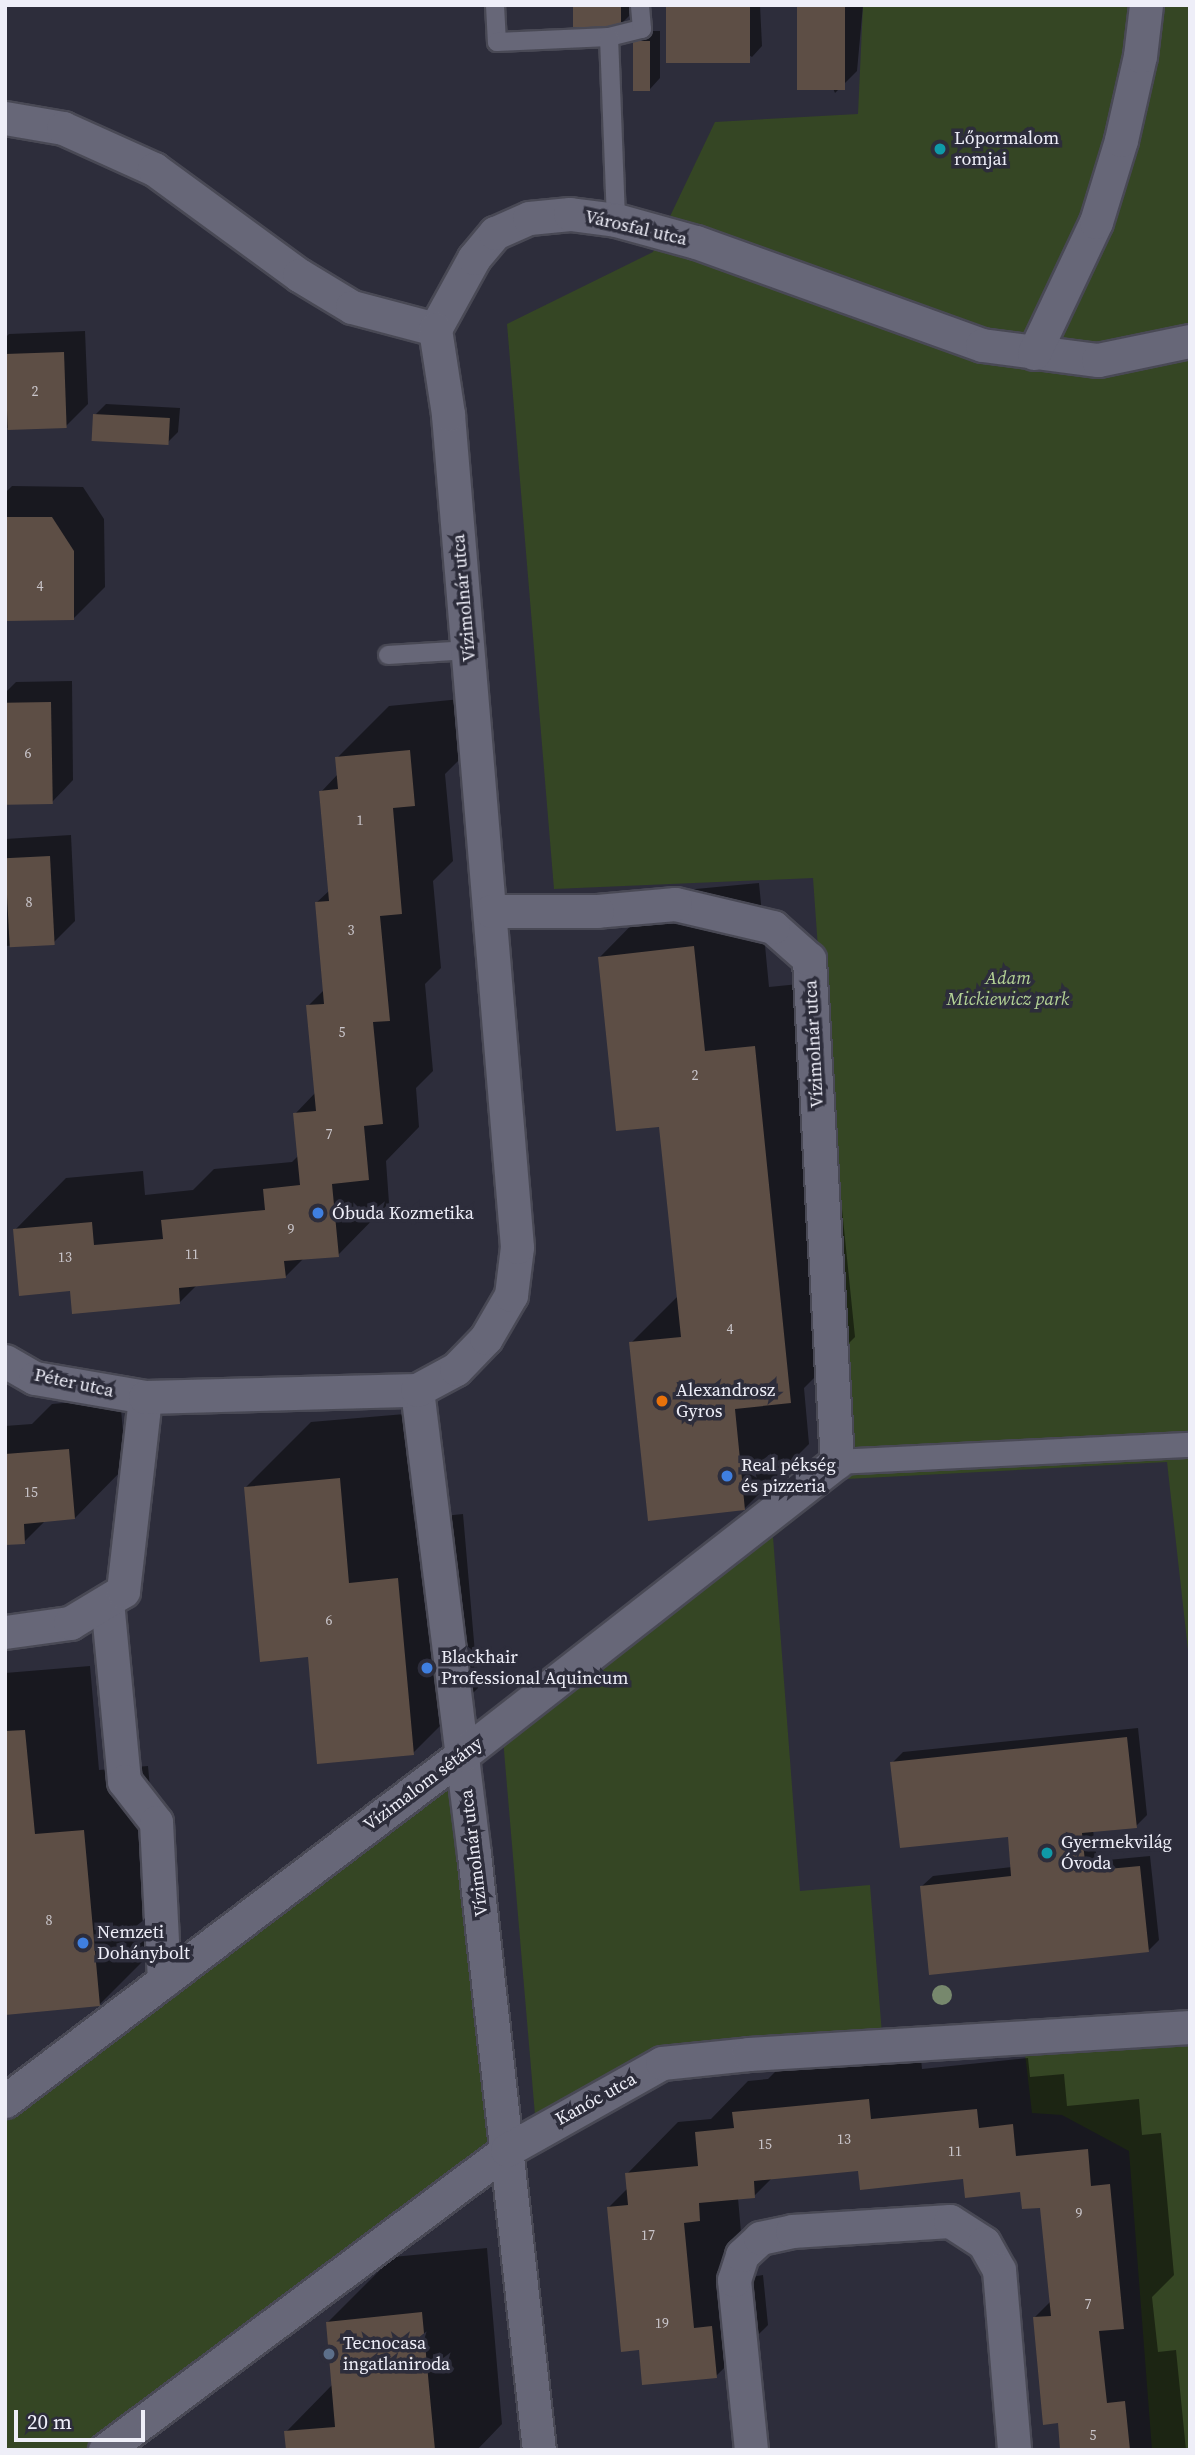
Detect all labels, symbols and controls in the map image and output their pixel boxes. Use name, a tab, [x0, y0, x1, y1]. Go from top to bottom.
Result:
place label: Lőpormalom romjai	[954, 128, 1059, 170]
marker: Lőpormalom romjai	[932, 141, 948, 157]
street label: Városfal utca	[583, 206, 689, 250]
house number: 2	[32, 383, 38, 399]
street label: Vízimolnár utca	[448, 533, 480, 663]
house number: 4	[37, 578, 43, 594]
house number: 6	[25, 745, 31, 761]
house number: 1	[357, 812, 363, 828]
house number: 8	[26, 894, 32, 910]
house number: 3	[348, 922, 354, 938]
park label: Adam Mickiewicz park	[947, 968, 1069, 1010]
street label: Vízimolnár utca	[800, 980, 828, 1108]
house number: 5	[339, 1024, 345, 1040]
house number: 2	[692, 1067, 698, 1083]
house number: 7	[326, 1126, 332, 1142]
place label: Óbuda Kozmetika	[332, 1202, 474, 1224]
marker: Óbuda Kozmetika	[310, 1205, 326, 1221]
house number: 9	[288, 1221, 294, 1237]
house number: 11	[185, 1246, 199, 1262]
house number: 13	[58, 1249, 72, 1265]
house number: 4	[727, 1321, 733, 1337]
street label: Péter utca	[32, 1364, 116, 1402]
place label: Alexandrosz Gyros	[676, 1380, 775, 1422]
marker: Alexandrosz Gyros	[654, 1393, 670, 1409]
place label: Real pékség és pizzeria	[741, 1455, 836, 1498]
marker: Real pékség és pizzeria	[719, 1468, 735, 1484]
house number: 15	[24, 1484, 38, 1500]
house number: 6	[326, 1612, 332, 1628]
place label: Blackhair Professional Aquincum	[441, 1647, 628, 1690]
marker: Blackhair Professional Aquincum	[419, 1660, 435, 1676]
street label: Vízimalom sétány	[359, 1732, 487, 1836]
street label: Vízimolnár utca	[455, 1788, 493, 1918]
place label: Gyermekvilág Óvoda	[1061, 1832, 1172, 1874]
marker: Gyermekvilág Óvoda	[1039, 1845, 1055, 1861]
house number: 8	[46, 1912, 52, 1928]
place label: Nemzeti Dohánybolt	[97, 1922, 190, 1965]
marker: Nemzeti Dohánybolt	[75, 1935, 91, 1951]
street label: Kanóc utca	[552, 2068, 640, 2130]
house number: 13	[837, 2131, 851, 2147]
house number: 15	[758, 2136, 772, 2152]
house number: 11	[948, 2143, 962, 2159]
house number: 9	[1076, 2205, 1082, 2221]
house number: 17	[641, 2227, 655, 2243]
house number: 7	[1085, 2296, 1091, 2312]
house number: 19	[655, 2315, 669, 2331]
place label: Tecnocasa ingatlaniroda	[343, 2333, 450, 2376]
marker: Tecnocasa ingatlaniroda	[321, 2346, 337, 2362]
scale bar	[18, 2396, 149, 2440]
text: 20 m	[27, 2407, 72, 2436]
house number: 5	[1090, 2427, 1096, 2443]

